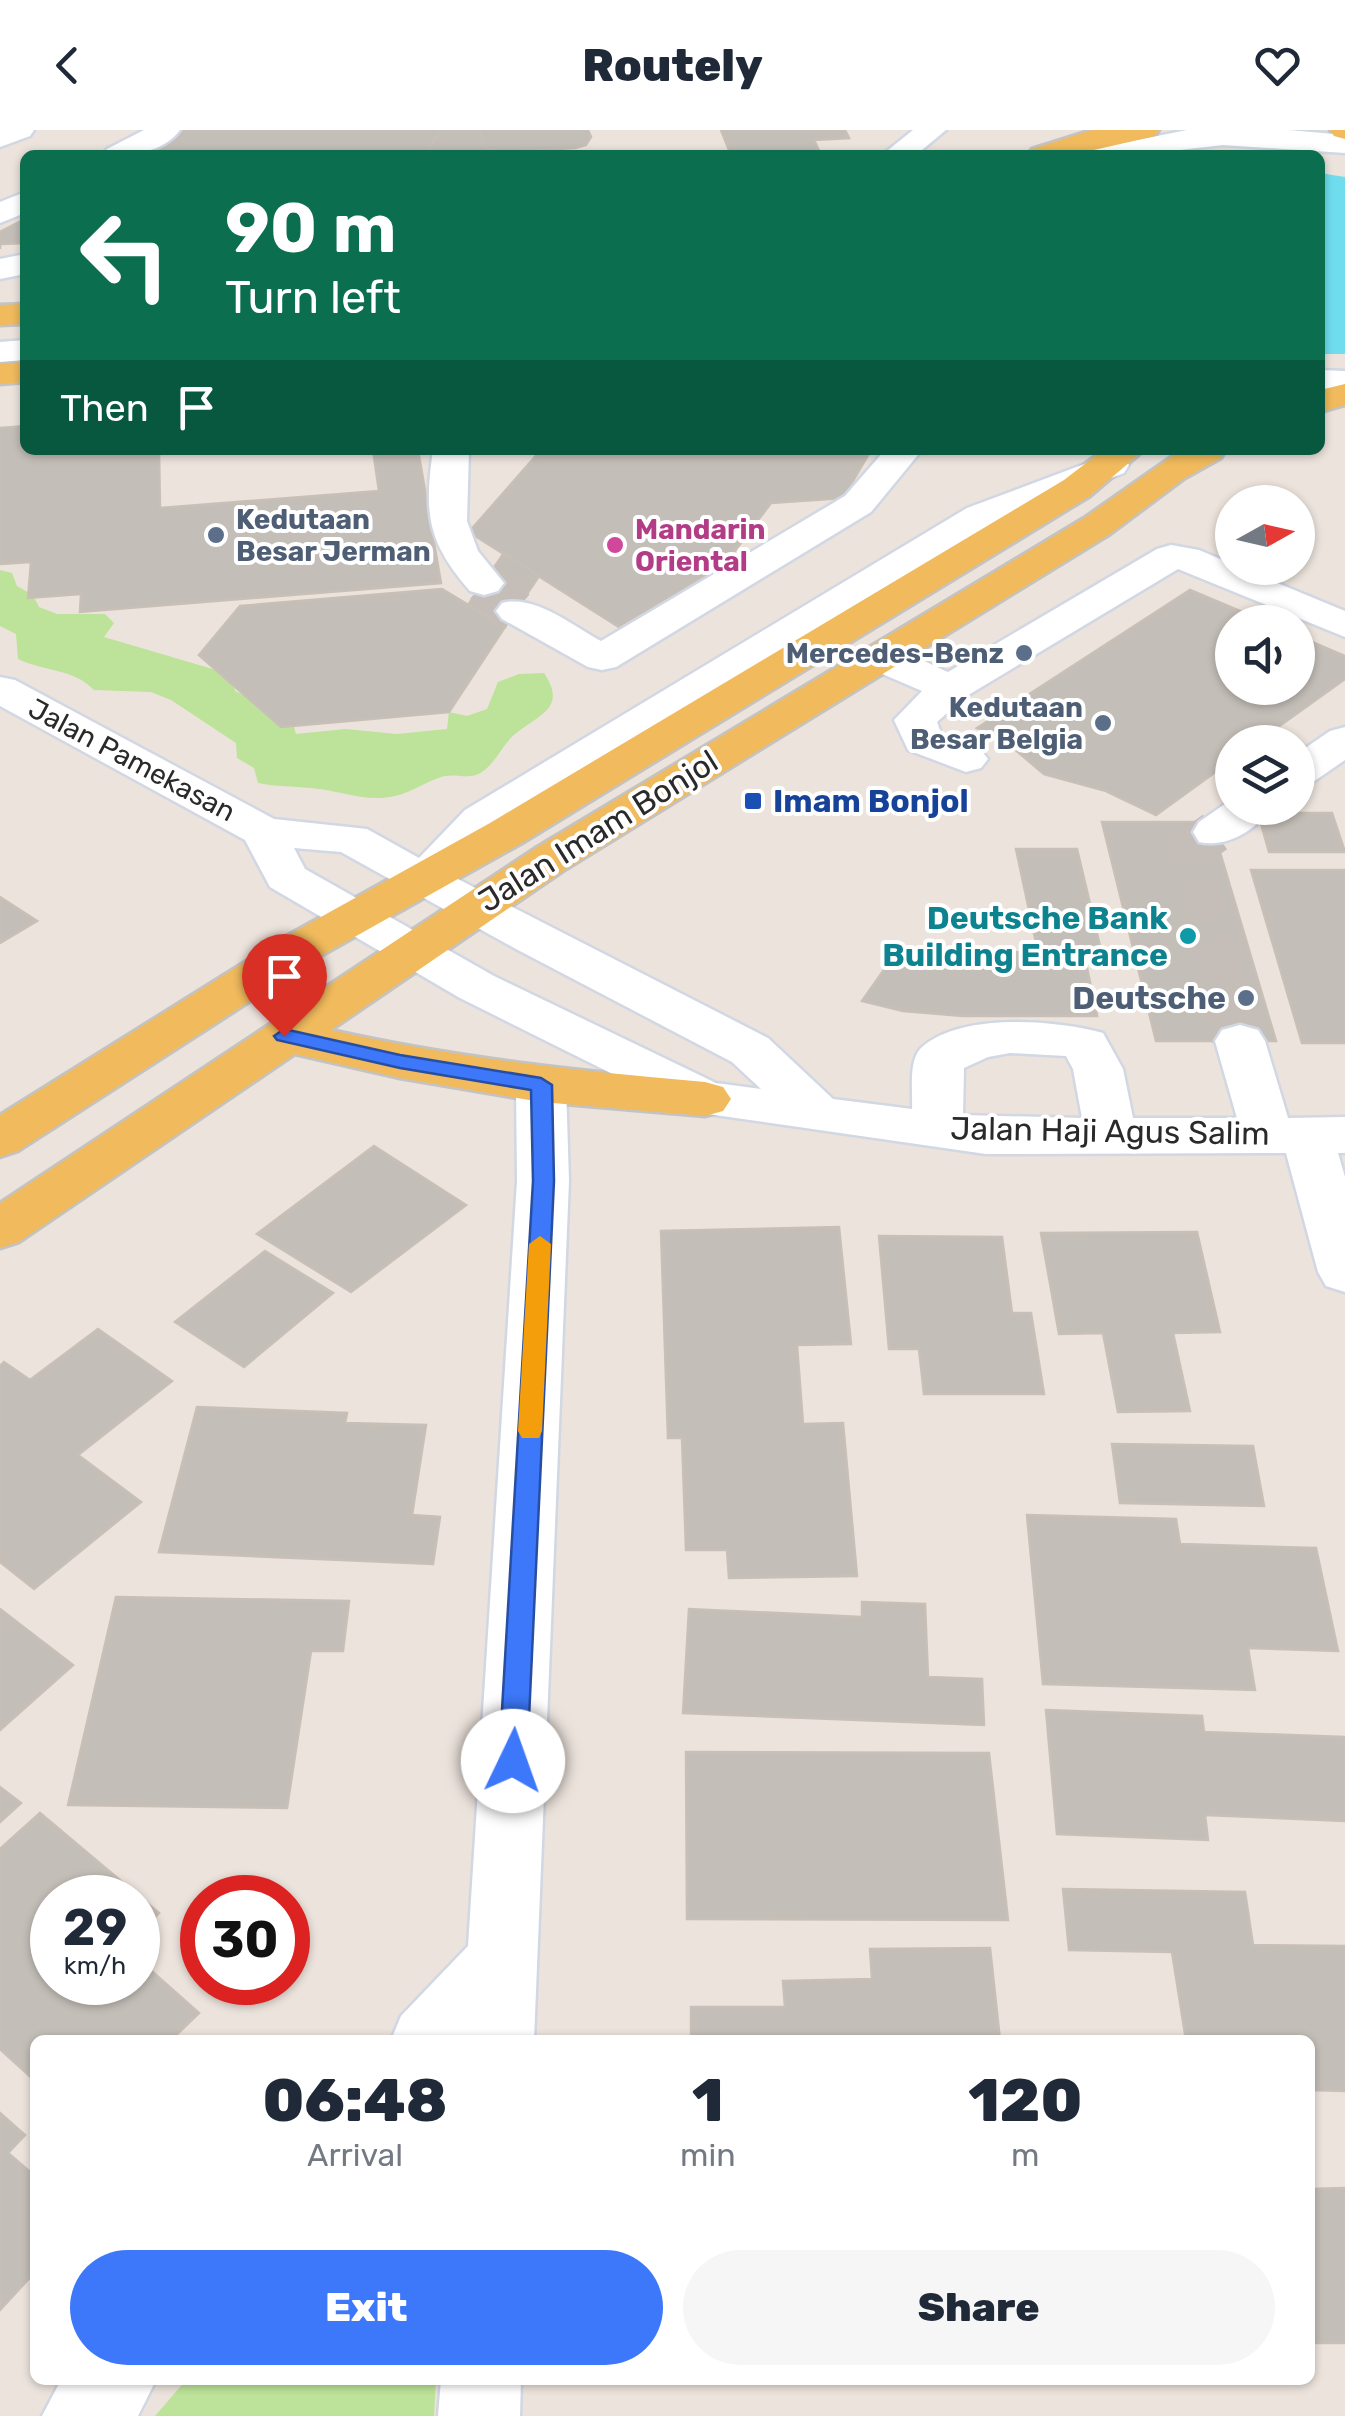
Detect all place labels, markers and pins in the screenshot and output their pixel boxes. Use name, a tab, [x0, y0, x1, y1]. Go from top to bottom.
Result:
place label: Kedutaan Besar Jerman	[236, 503, 431, 568]
place label: Mandarin Oriental	[635, 513, 766, 578]
marker: Kedutaan Besar Jerman	[205, 524, 227, 546]
marker: Mandarin Oriental	[604, 534, 626, 556]
place label: Mercedes-Benz	[786, 637, 1004, 670]
marker: Mercedes-Benz	[1013, 642, 1035, 664]
place label: Kedutaan Besar Belgia	[910, 691, 1083, 756]
marker: Kedutaan Besar Belgia	[1092, 712, 1114, 734]
place label: Imam Bonjol	[773, 782, 969, 820]
marker: Imam Bonjol	[742, 790, 764, 812]
place label: Deutsche Bank Building Entrance	[882, 899, 1168, 974]
marker: Deutsche Bank Building Entrance	[1177, 925, 1199, 947]
pin	[242, 934, 327, 1037]
place label: Deutsche	[1072, 979, 1226, 1017]
marker: Deutsche	[1235, 987, 1257, 1009]

